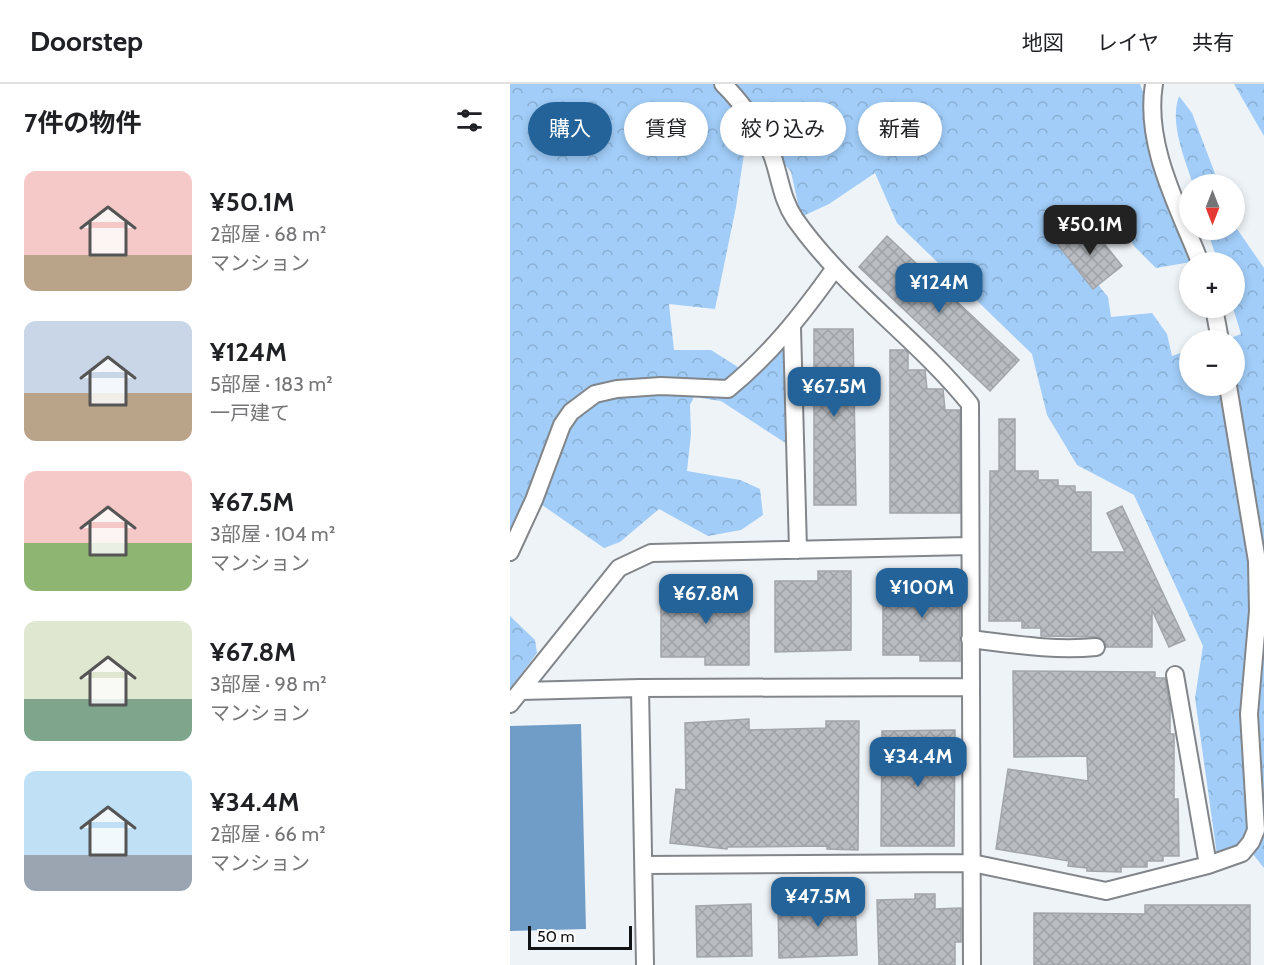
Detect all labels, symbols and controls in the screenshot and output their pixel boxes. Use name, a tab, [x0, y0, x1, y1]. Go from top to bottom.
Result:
text: Doorstep	[30, 24, 143, 58]
text: 地図	[1022, 30, 1064, 55]
text: レイヤ	[1097, 30, 1159, 55]
text: 共有	[1192, 30, 1234, 55]
chip: 購入	[528, 102, 612, 156]
chip: 賃貸	[624, 102, 708, 156]
chip: 絞り込み	[720, 102, 846, 156]
chip: 新着	[858, 102, 942, 156]
icon: filters	[453, 104, 486, 137]
text: 7件の物件	[24, 107, 141, 139]
north arrow	[1179, 174, 1245, 240]
map controls	[1179, 174, 1245, 396]
text: ¥50.1M	[210, 186, 294, 218]
icon: home	[72, 195, 144, 267]
pin: ¥50.1M	[1041, 205, 1139, 256]
text: ¥50.1M	[1058, 212, 1122, 236]
text: 2部屋 · 68 m²	[210, 222, 326, 246]
text: マンション	[210, 251, 310, 275]
button: +	[1179, 252, 1245, 318]
pin: ¥124M	[897, 263, 981, 314]
text: ¥124M	[909, 270, 969, 294]
button: −	[1179, 330, 1245, 396]
text: ¥124M	[210, 336, 287, 368]
icon: home	[72, 345, 144, 417]
pin: ¥67.5M	[785, 367, 883, 418]
text: 5部屋 · 183 m²	[210, 372, 333, 396]
text: ¥67.5M	[802, 374, 866, 398]
text: 一戸建て	[210, 401, 290, 425]
text: ¥67.5M	[210, 486, 294, 518]
icon: home	[72, 495, 144, 567]
text: 3部屋 · 104 m²	[210, 522, 335, 546]
text: マンション	[210, 551, 310, 575]
pin: ¥100M	[880, 568, 964, 619]
pin: ¥67.8M	[657, 574, 755, 625]
text: ¥100M	[890, 575, 954, 599]
text: ¥67.8M	[673, 581, 739, 605]
text: ¥67.8M	[210, 636, 296, 668]
icon: home	[72, 645, 144, 717]
text: 3部屋 · 98 m²	[210, 672, 327, 696]
text: マンション	[210, 701, 310, 725]
pin: ¥34.4M	[869, 737, 967, 788]
text: ¥34.4M	[884, 744, 952, 768]
text: ¥34.4M	[210, 786, 299, 818]
icon: home	[72, 795, 144, 867]
text: 2部屋 · 66 m²	[210, 822, 326, 846]
text: マンション	[210, 851, 310, 875]
pin: ¥47.5M	[769, 877, 867, 928]
text: ¥47.5M	[785, 884, 851, 908]
scale bar	[528, 923, 632, 950]
text: 50 m	[537, 927, 574, 946]

